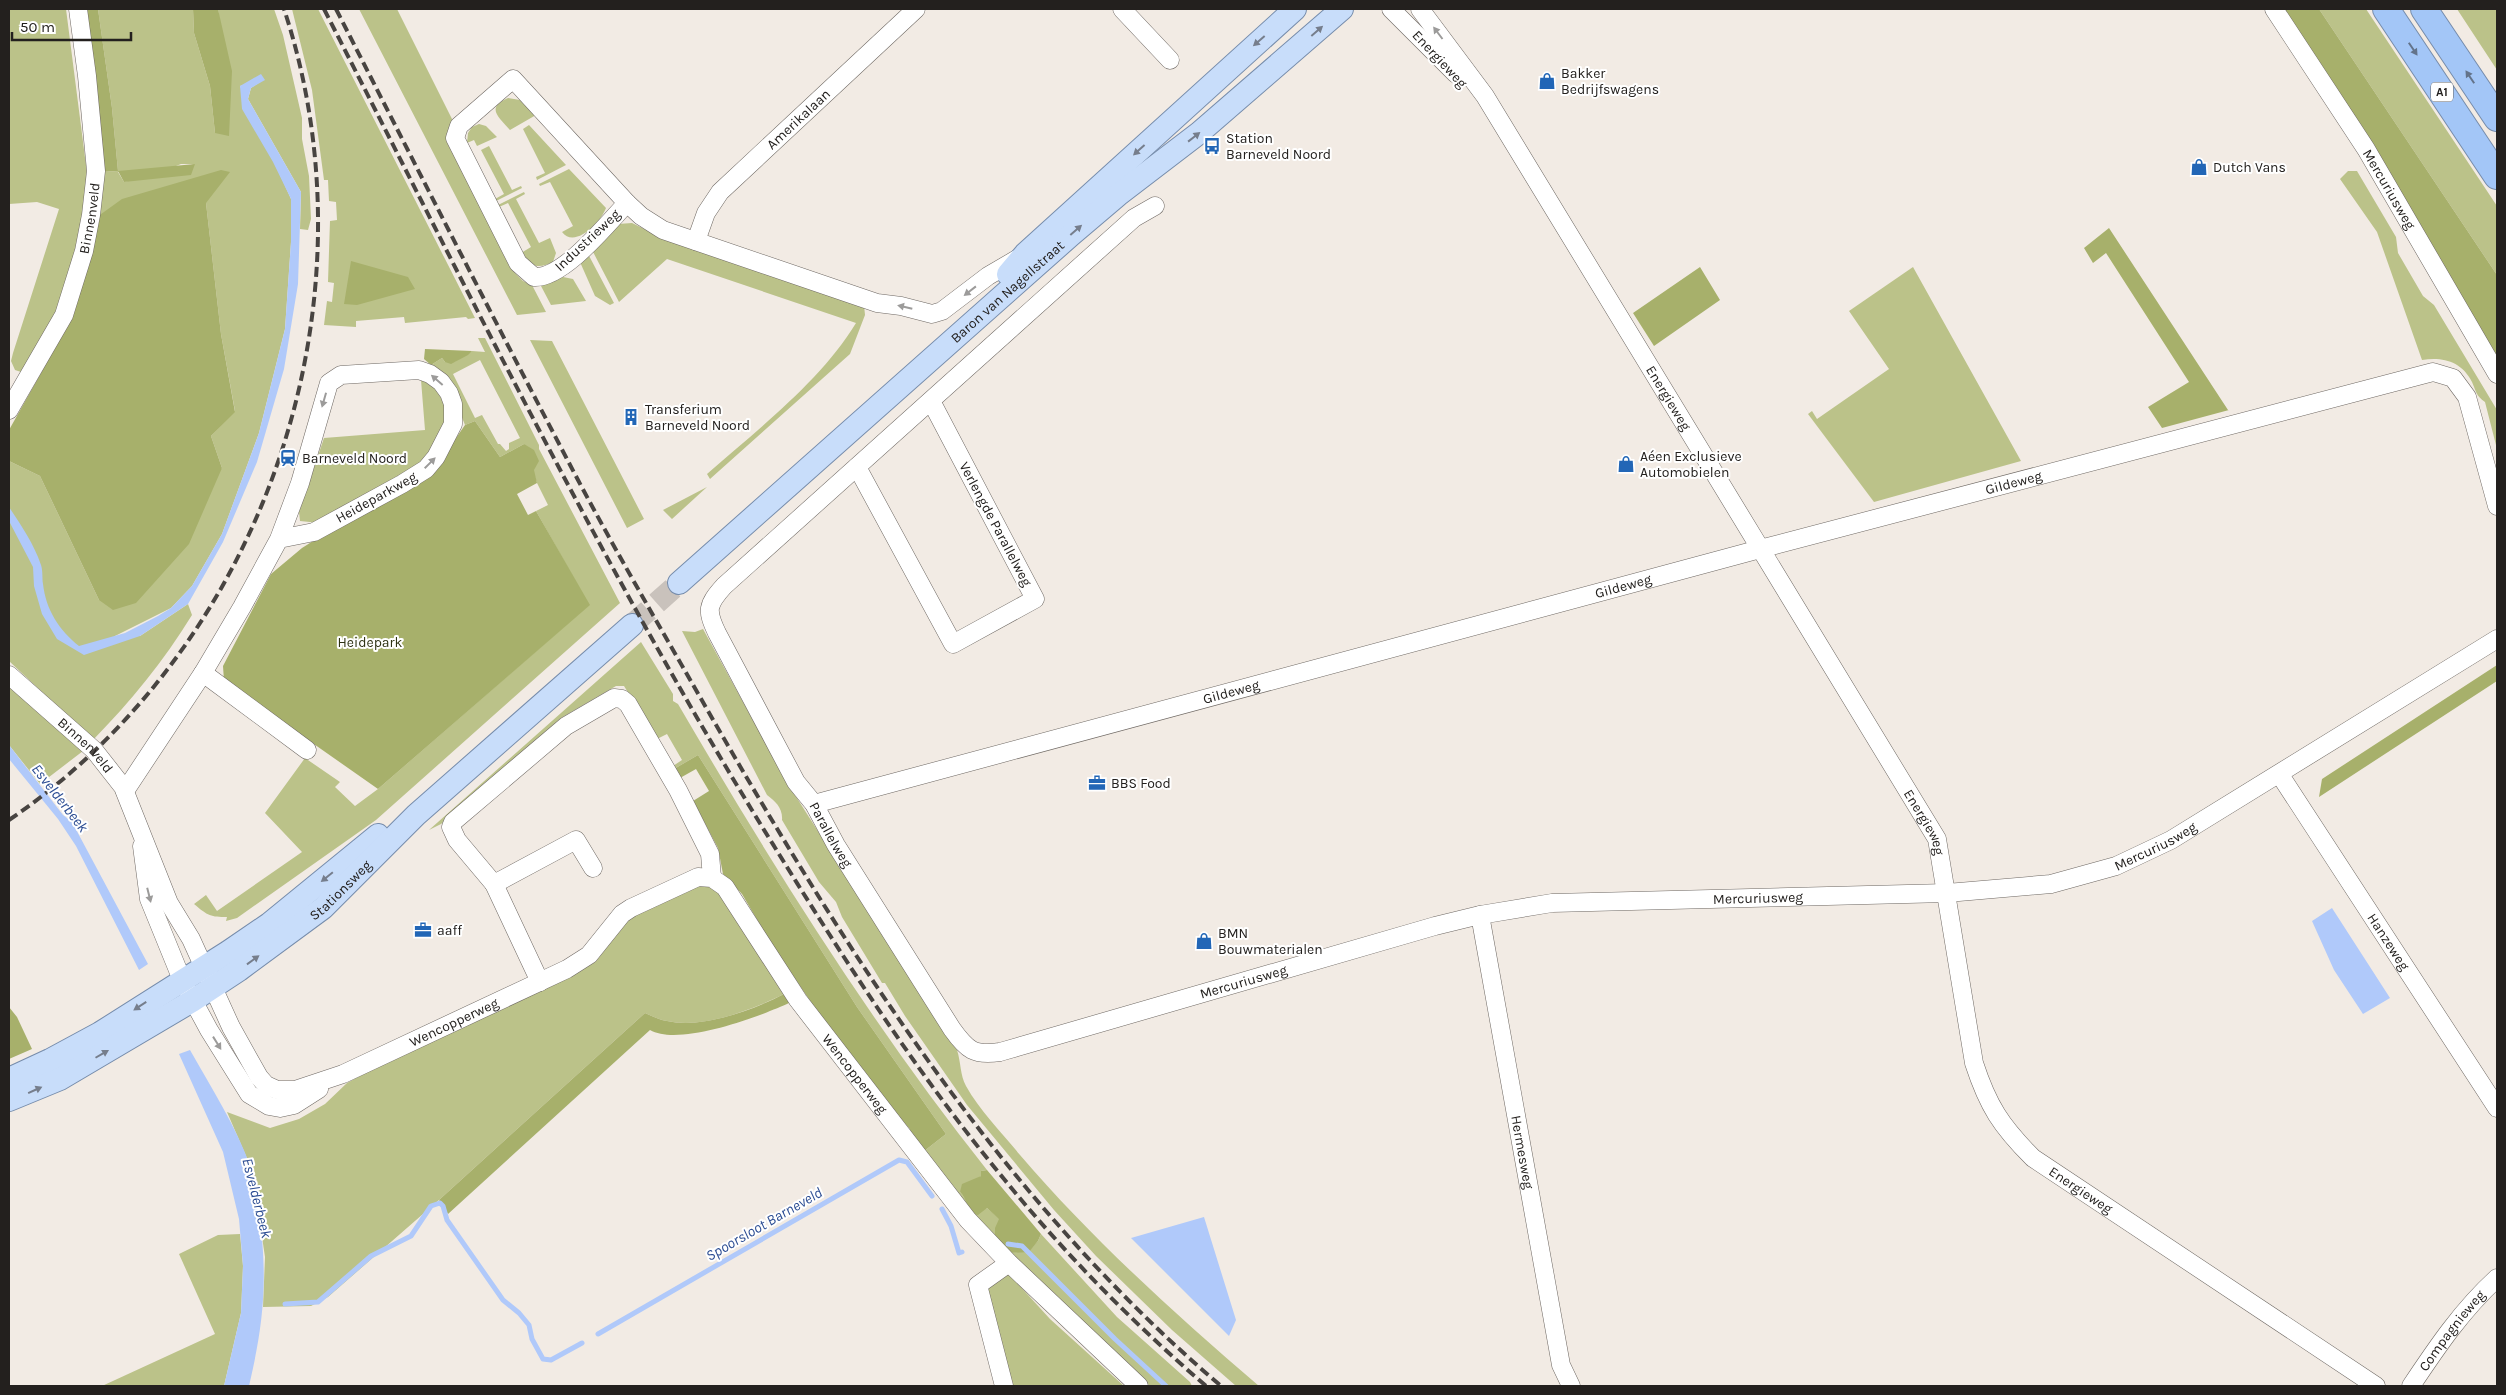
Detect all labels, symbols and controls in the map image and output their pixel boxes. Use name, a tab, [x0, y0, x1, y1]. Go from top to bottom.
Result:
scale bar	[12, 10, 131, 42]
text: 50 m	[20, 18, 55, 36]
one-way arrow	[1310, 25, 1322, 37]
street label: Energieweg	[1409, 27, 1471, 92]
one-way arrow	[1432, 27, 1443, 40]
one-way arrow	[1253, 35, 1265, 47]
one-way arrow	[2408, 43, 2418, 56]
place label: Bakker Bedrijfswagens	[1561, 65, 1659, 98]
one-way arrow	[2465, 70, 2475, 84]
shop icon: Bakker Bedrijfswagens	[1537, 71, 1557, 91]
road number: A1	[2431, 82, 2453, 101]
street label: Amerikalaan	[763, 85, 834, 153]
place label: Station Barneveld Noord	[1226, 130, 1331, 163]
one-way arrow	[1187, 132, 1200, 143]
bus stop icon: Station Barneveld Noord	[1202, 136, 1222, 156]
one-way arrow	[1133, 144, 1145, 156]
street label: Mercuriusweg	[2359, 146, 2419, 233]
shop icon: Dutch Vans	[2189, 157, 2209, 177]
place label: Dutch Vans	[2213, 159, 2286, 176]
street label: Binnenveld	[76, 182, 104, 255]
street label: Industrieweg	[551, 206, 624, 275]
one-way arrow	[1070, 224, 1082, 236]
street label: Baron van Nagellstraat	[947, 237, 1068, 347]
one-way arrow	[964, 285, 977, 296]
one-way arrow	[897, 303, 912, 311]
street label: Energieweg	[1642, 363, 1695, 434]
one-way arrow	[431, 375, 444, 386]
one-way arrow	[320, 392, 328, 407]
place label: Transferium Barneveld Noord	[645, 401, 750, 434]
building icon: Transferium Barneveld Noord	[621, 407, 641, 427]
station icon: Barneveld Noord	[278, 448, 298, 468]
place label: Aéen Exclusieve Automobielen	[1640, 448, 1742, 481]
place label: Barneveld Noord	[302, 450, 407, 467]
shop icon: Aéen Exclusieve Automobielen	[1616, 454, 1636, 474]
one-way arrow	[424, 458, 436, 470]
street label: Verlengde Parallelweg	[956, 459, 1036, 589]
street label: Gildeweg	[1984, 467, 2044, 498]
street label: Heideparkweg	[333, 468, 420, 527]
street label: Gildeweg	[1593, 571, 1654, 602]
park label: Heidepark	[337, 634, 403, 651]
street label: Gildeweg	[1201, 676, 1262, 708]
street label: Binnenveld	[54, 714, 117, 776]
water label: Esvelderbeek	[28, 760, 92, 836]
office icon: BBS Food	[1087, 773, 1107, 793]
place label: BBS Food	[1111, 775, 1171, 792]
street label: Energieweg	[1900, 786, 1948, 857]
street label: Parallelweg	[806, 799, 856, 871]
street label: Mercuriusweg	[2112, 818, 2200, 875]
street label: Stationsweg	[306, 857, 375, 924]
one-way arrow	[321, 872, 334, 883]
one-way arrow	[145, 888, 153, 903]
street label: Mercuriusweg	[1713, 889, 1803, 908]
street label: Hanzeweg	[2363, 910, 2413, 974]
office icon: aaff	[413, 920, 433, 940]
place label: aaff	[437, 922, 462, 939]
place label: BMN Bouwmaterialen	[1218, 925, 1323, 958]
shop icon: BMN Bouwmaterialen	[1194, 931, 1214, 951]
one-way arrow	[246, 955, 260, 965]
street label: Mercuriusweg	[1198, 961, 1289, 1003]
street label: Wencopperweg	[407, 994, 501, 1051]
one-way arrow	[134, 1001, 147, 1011]
street label: Wencopperweg	[818, 1031, 891, 1118]
one-way arrow	[212, 1036, 222, 1050]
one-way arrow	[95, 1050, 110, 1058]
one-way arrow	[28, 1085, 42, 1093]
street label: Hermesweg	[1507, 1114, 1537, 1191]
water label: Esvelderbeek	[238, 1156, 276, 1240]
street label: Energieweg	[2046, 1163, 2116, 1218]
water label: Spoorsloot Barneveld	[702, 1183, 826, 1265]
street label: Compagnieweg	[2415, 1287, 2489, 1375]

